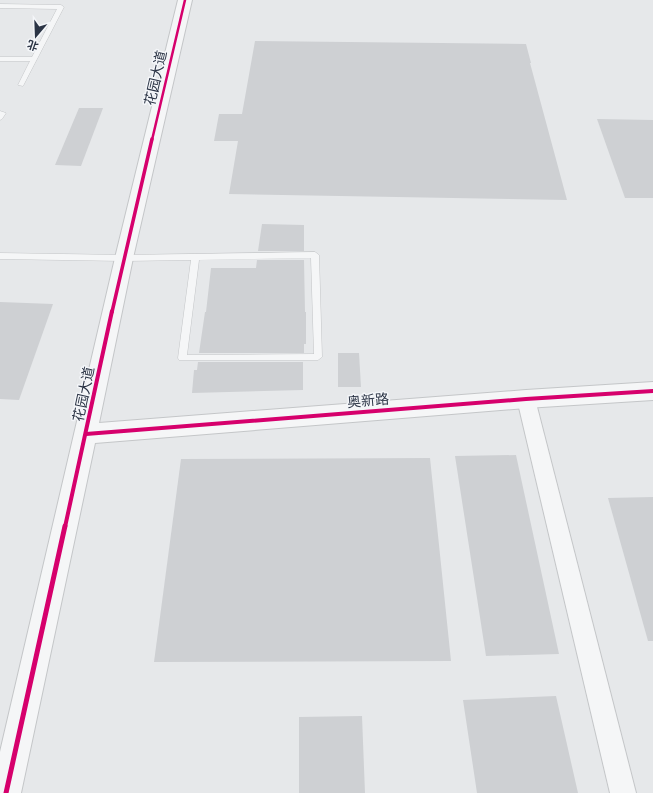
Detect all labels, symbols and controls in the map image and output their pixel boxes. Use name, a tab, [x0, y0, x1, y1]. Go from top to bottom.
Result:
north arrow	[16, 16, 56, 56]
text: 北	[25, 38, 40, 54]
street label: 花园大道	[140, 49, 170, 107]
street label: 花园大道	[69, 365, 97, 423]
street label: 奥新路	[346, 390, 390, 410]

